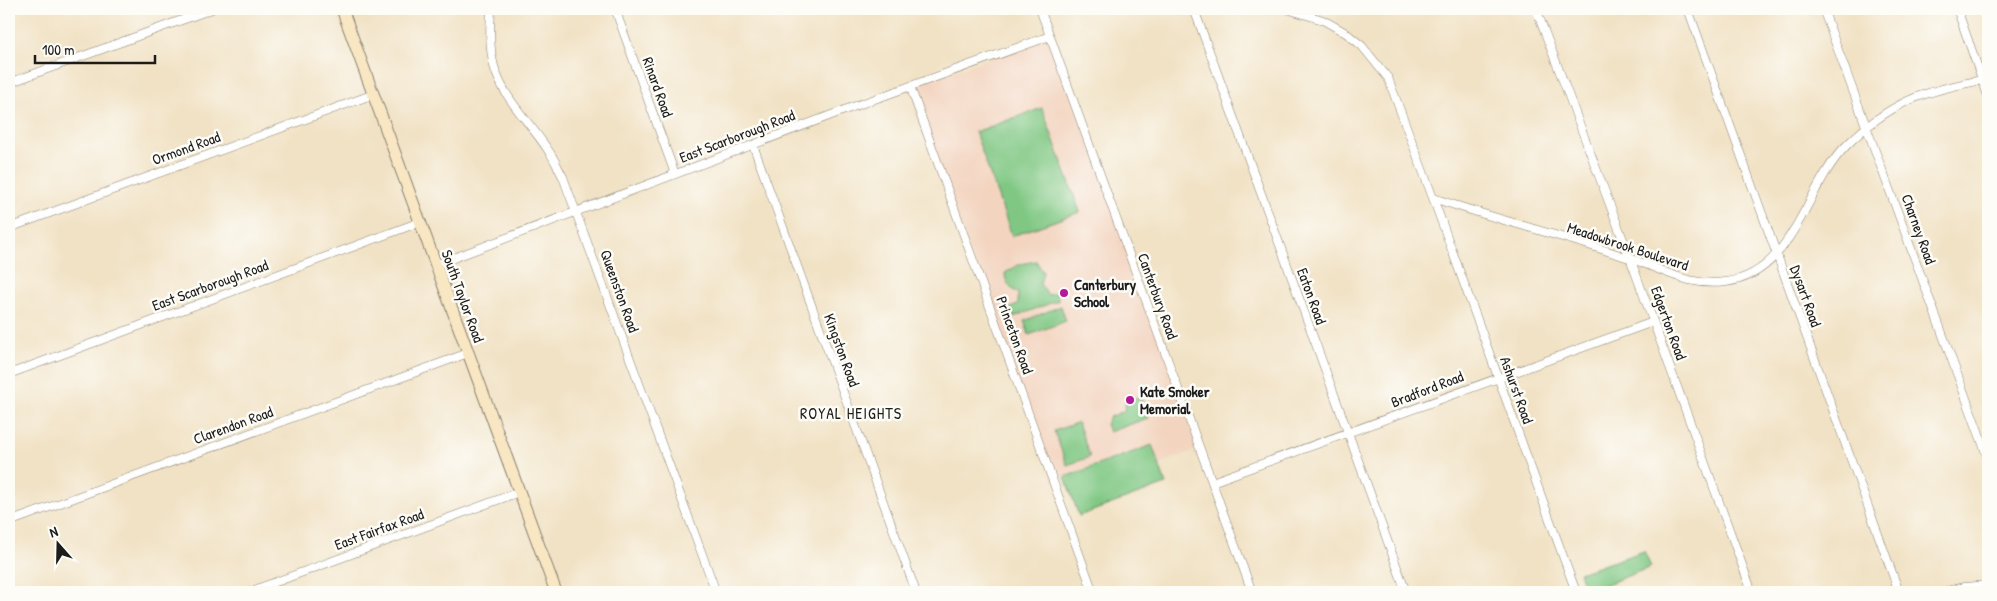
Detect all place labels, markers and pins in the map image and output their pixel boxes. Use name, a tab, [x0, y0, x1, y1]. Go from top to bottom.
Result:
place label: Canterbury School	[1074, 274, 1137, 312]
marker: Canterbury School	[1058, 287, 1070, 299]
place label: Kate Smoker Memorial	[1140, 381, 1210, 419]
marker: Kate Smoker Memorial	[1124, 394, 1136, 406]

